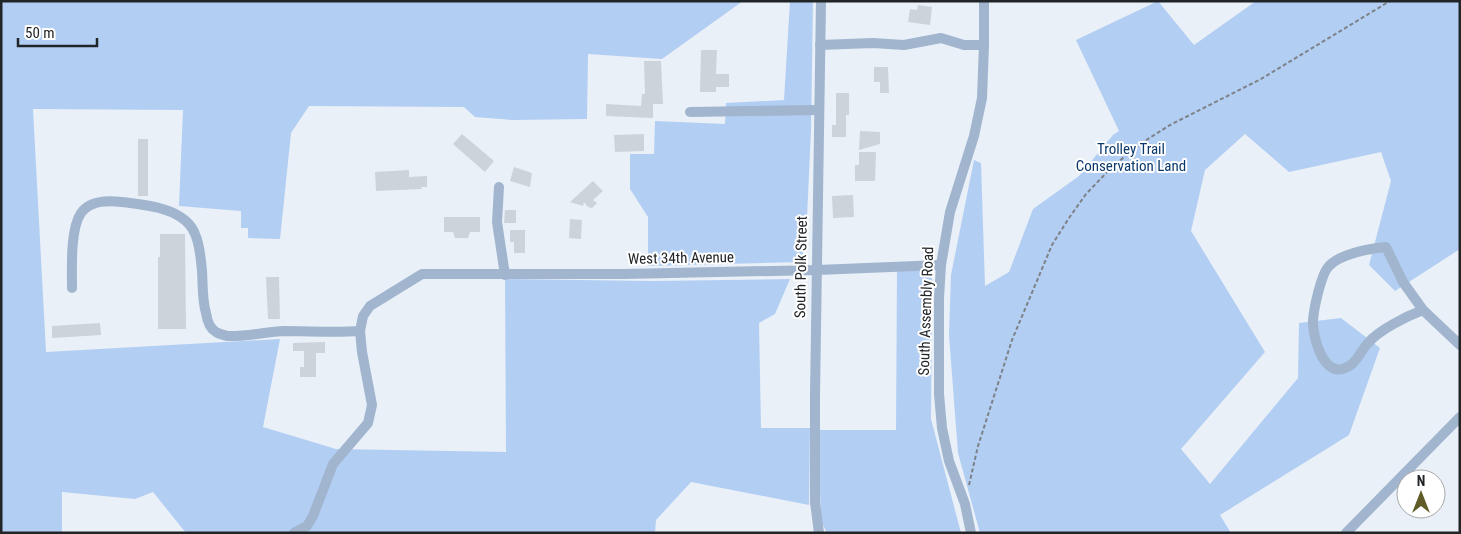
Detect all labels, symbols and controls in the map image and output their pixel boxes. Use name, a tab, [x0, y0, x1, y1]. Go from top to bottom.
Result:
scale bar	[18, 15, 96, 47]
text: 50 m	[25, 24, 55, 42]
park label: Trolley Trail Conservation Land	[1076, 140, 1186, 175]
street label: South Polk Street	[791, 216, 811, 318]
street label: South Assembly Road	[915, 246, 937, 376]
street label: West 34th Avenue	[628, 248, 734, 268]
north arrow	[1396, 469, 1446, 519]
text: N	[1417, 473, 1425, 489]

